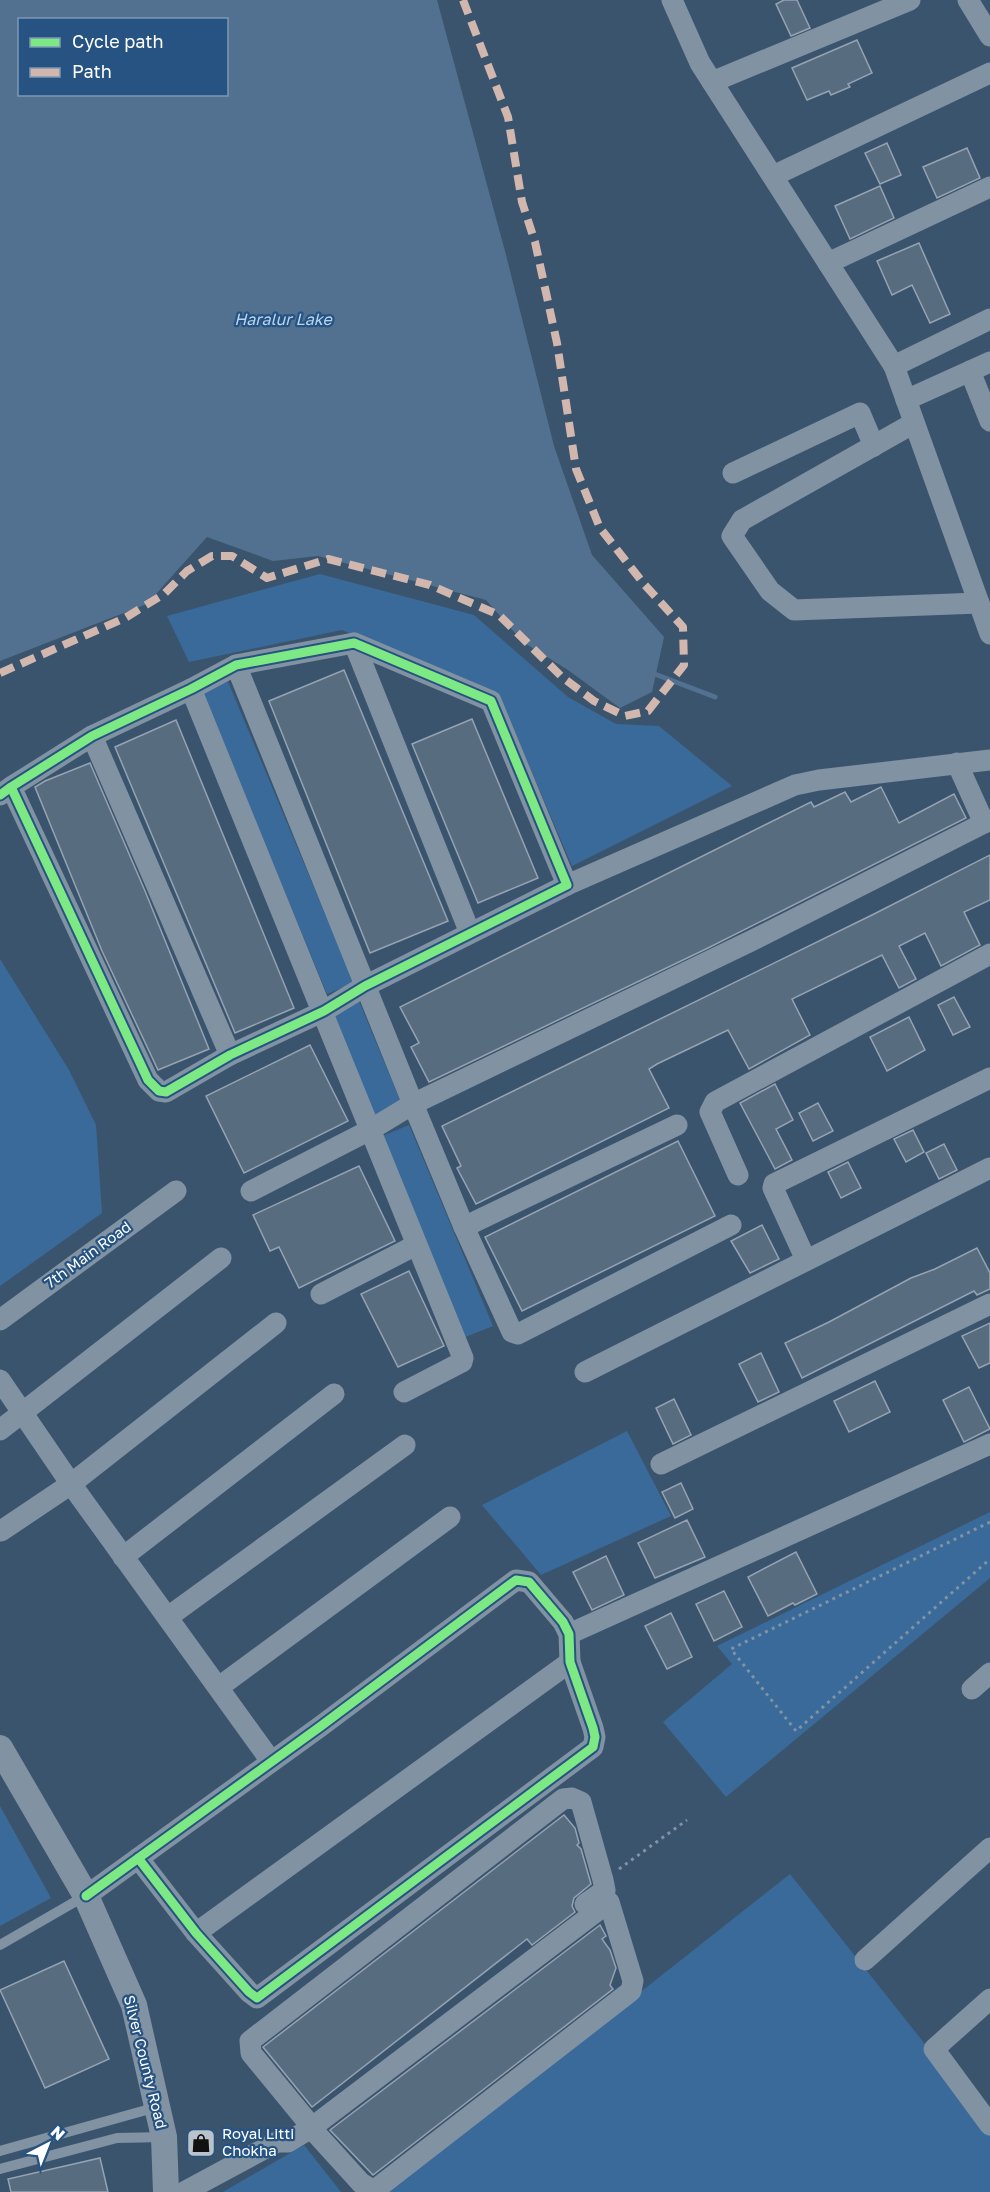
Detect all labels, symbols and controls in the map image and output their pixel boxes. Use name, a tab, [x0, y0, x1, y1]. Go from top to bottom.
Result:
legend	[18, 18, 228, 96]
text: Cycle path	[72, 30, 164, 52]
text: Path	[72, 60, 112, 82]
water label: Haralur Lake	[234, 309, 334, 329]
street label: 7th Main Road	[41, 1217, 134, 1291]
street label: Silver County Road	[121, 1993, 171, 2130]
north arrow	[18, 2114, 78, 2174]
text: N	[47, 2121, 69, 2144]
place label: Royal Litti Chokha	[222, 2124, 294, 2159]
shop icon: Royal Litti Chokha	[185, 2127, 217, 2159]

